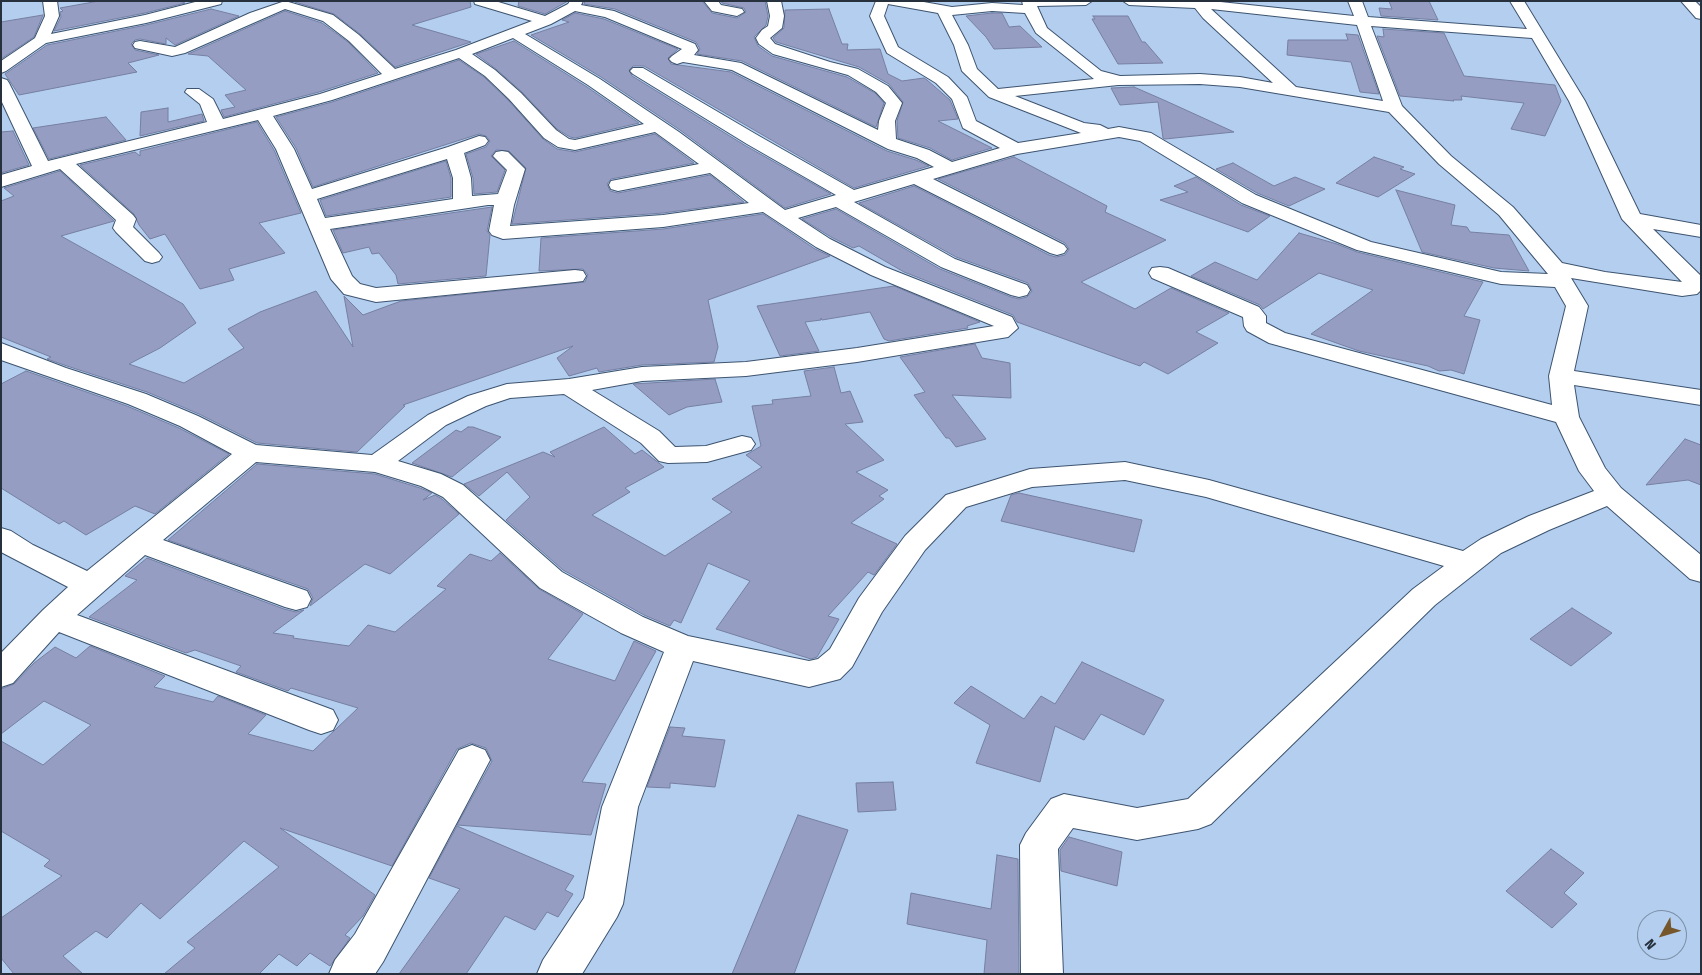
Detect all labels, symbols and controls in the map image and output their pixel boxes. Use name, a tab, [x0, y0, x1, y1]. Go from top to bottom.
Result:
north arrow	[1637, 910, 1687, 960]
text: N	[1641, 936, 1660, 953]

